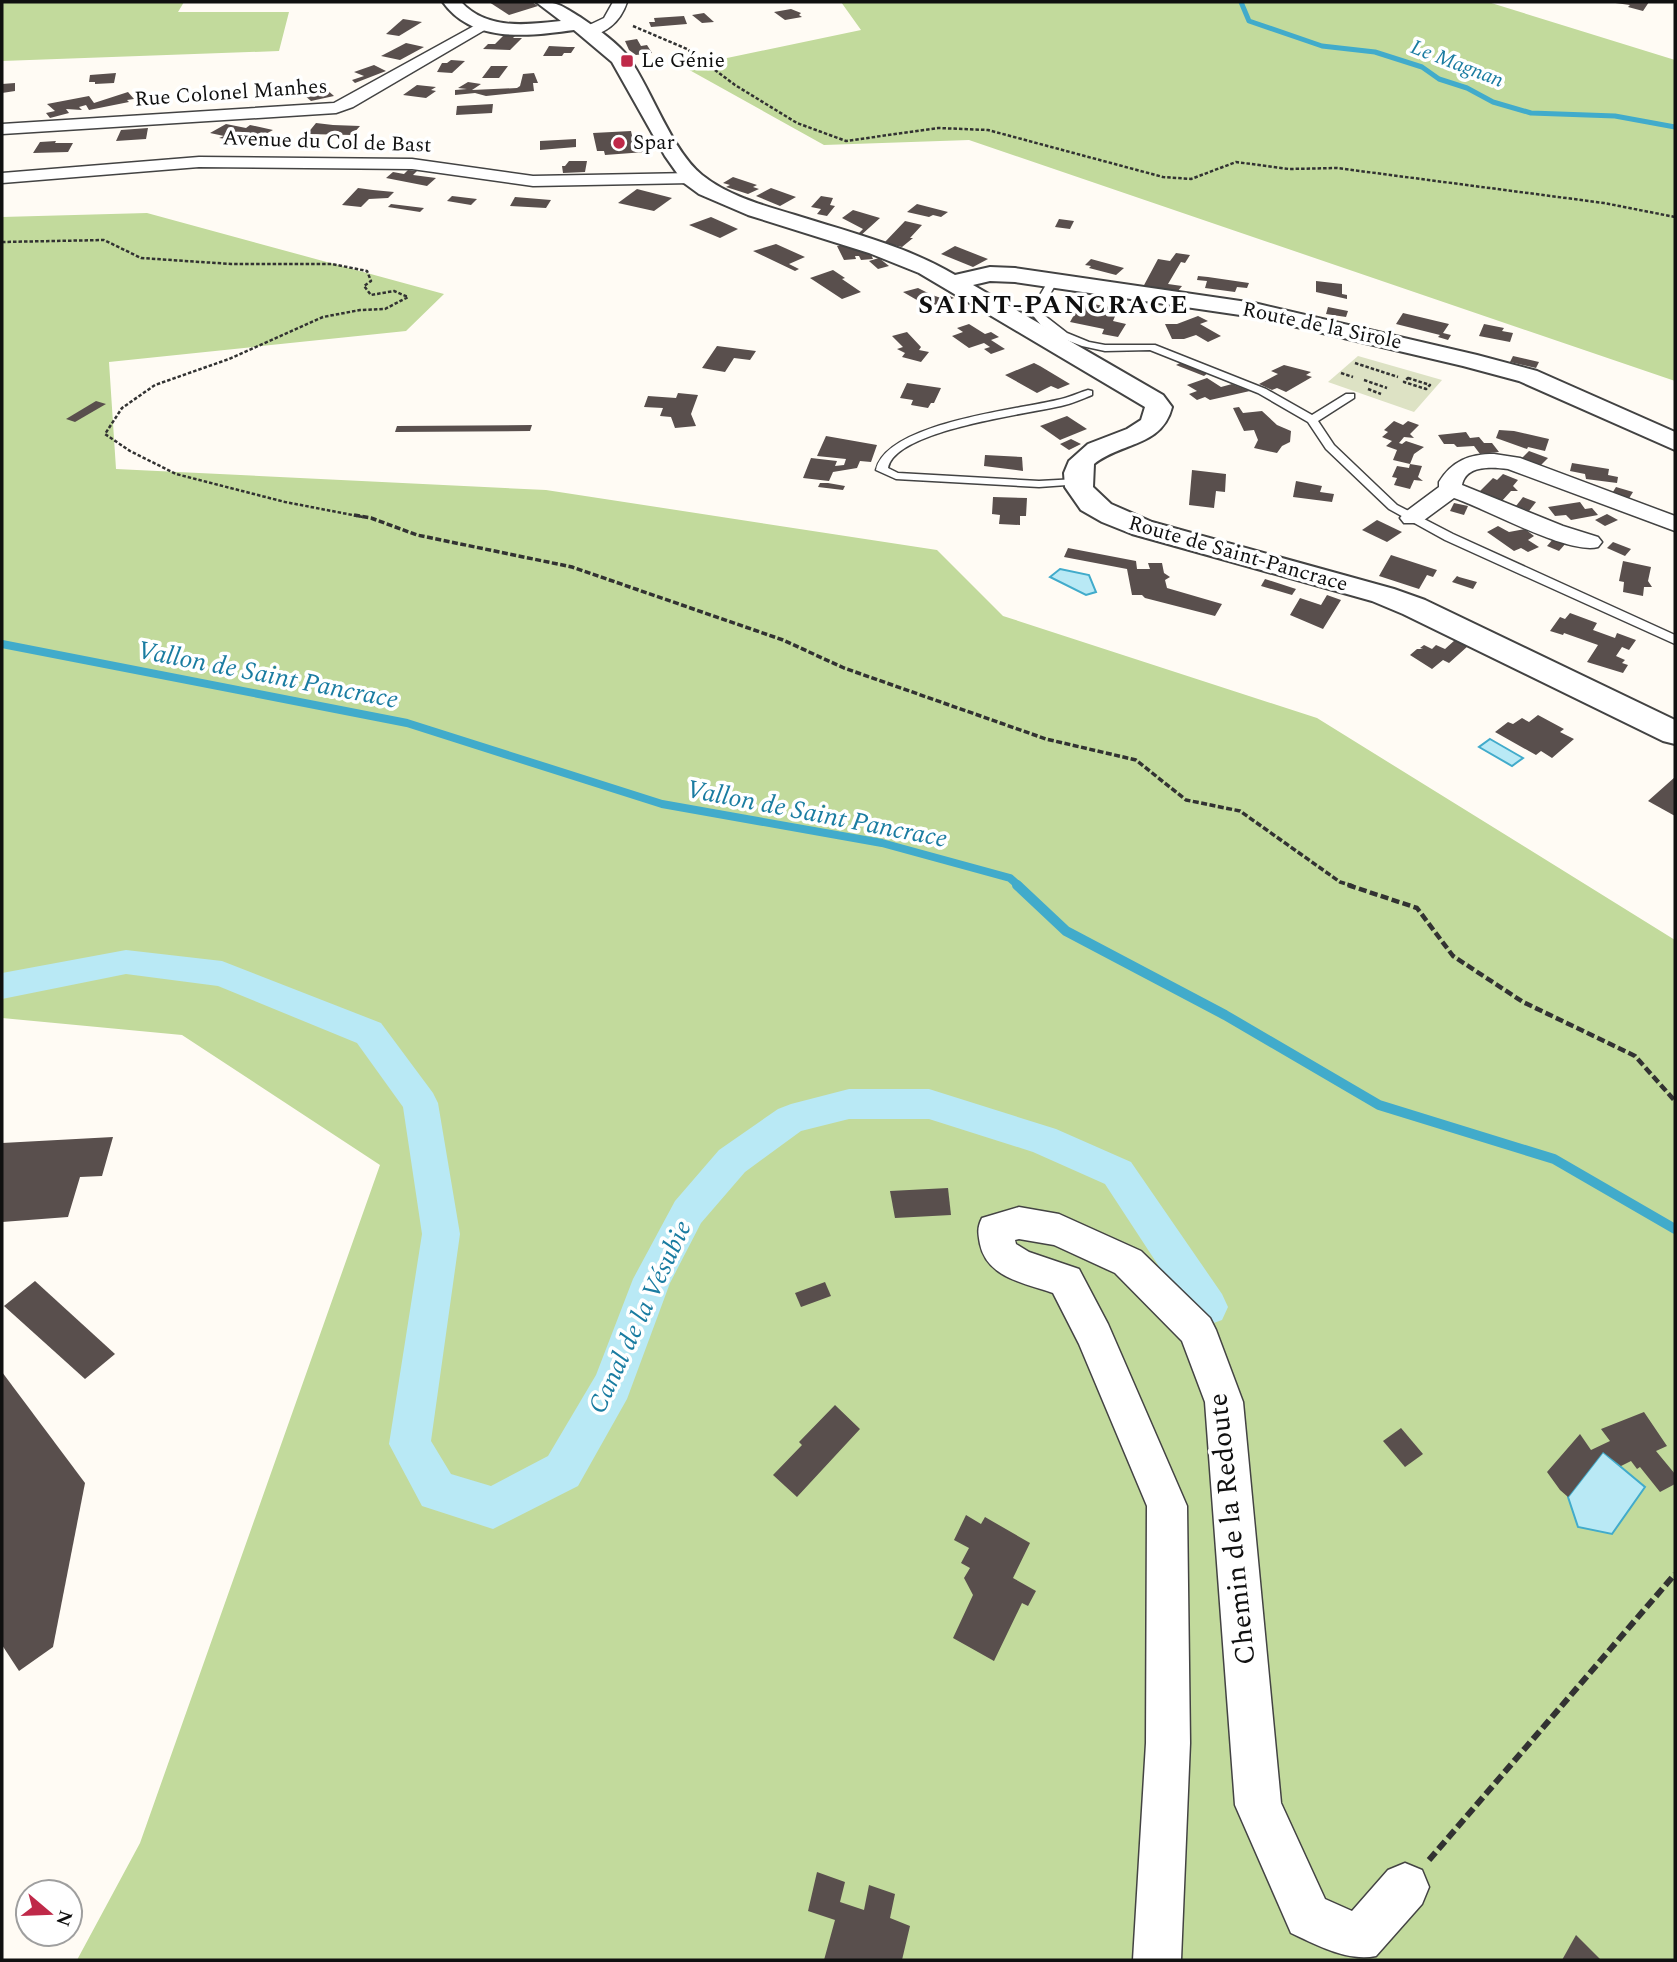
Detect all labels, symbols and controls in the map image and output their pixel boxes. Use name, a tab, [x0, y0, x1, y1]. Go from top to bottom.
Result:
water label: Le Magnan	[1406, 32, 1508, 96]
place label: Le Génie	[641, 45, 725, 77]
marker: Le Génie	[619, 53, 635, 69]
street label: Rue Colonel Manhes	[134, 70, 328, 116]
street label: Avenue du Col de Bast	[222, 122, 432, 162]
place label: Spar	[633, 127, 675, 159]
marker: Spar	[611, 135, 627, 151]
district label: SAINT-PANCRACE	[918, 285, 1190, 325]
street label: Route de la Sirole	[1239, 293, 1405, 359]
street label: Route de Saint-Pancrace	[1124, 507, 1352, 601]
water label: Vallon de Saint Pancrace	[134, 630, 402, 720]
water label: Vallon de Saint Pancrace	[683, 769, 951, 859]
water label: Canal de la Vésubie	[578, 1214, 702, 1420]
street label: Chemin de la Redoute	[1196, 1391, 1268, 1667]
north arrow	[14, 1878, 84, 1948]
text: N	[47, 1906, 80, 1930]

